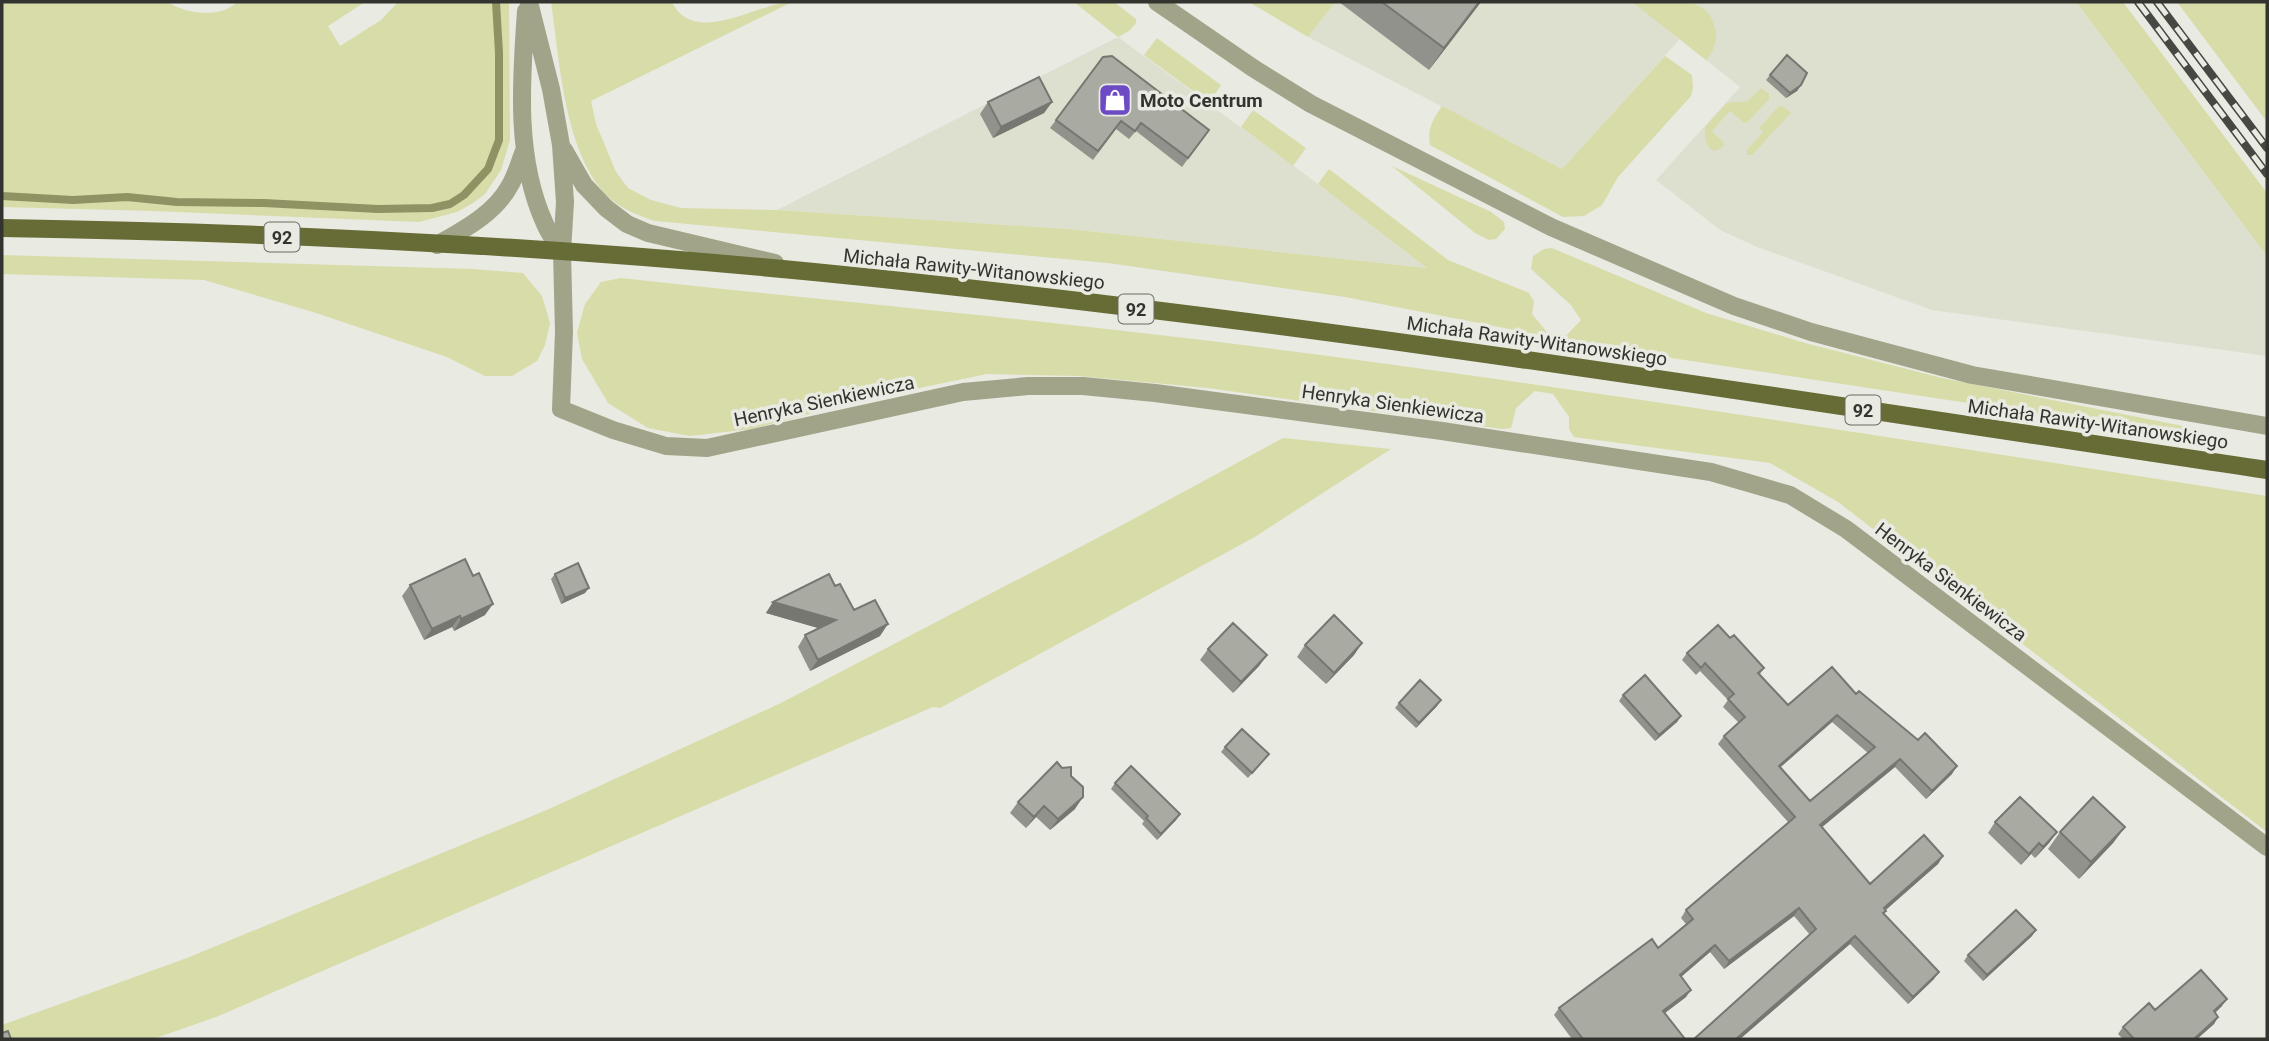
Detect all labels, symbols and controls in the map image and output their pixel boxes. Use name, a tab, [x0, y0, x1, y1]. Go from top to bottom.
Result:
shop icon: Moto Centrum	[1096, 81, 1134, 119]
place label: Moto Centrum	[1140, 89, 1263, 112]
road number: 92	[264, 222, 300, 251]
street label: Michała Rawity-Witanowskiego	[842, 244, 1106, 294]
road number: 92	[1118, 295, 1154, 324]
street label: Michała Rawity-Witanowskiego	[1405, 311, 1669, 371]
street label: Henryka Sienkiewicza	[732, 371, 916, 431]
street label: Henryka Sienkiewicza	[1300, 380, 1486, 428]
street label: Michała Rawity-Witanowskiego	[1966, 394, 2230, 454]
road number: 92	[1846, 396, 1881, 424]
street label: Henryka Sienkiewicza	[1871, 518, 2031, 646]

